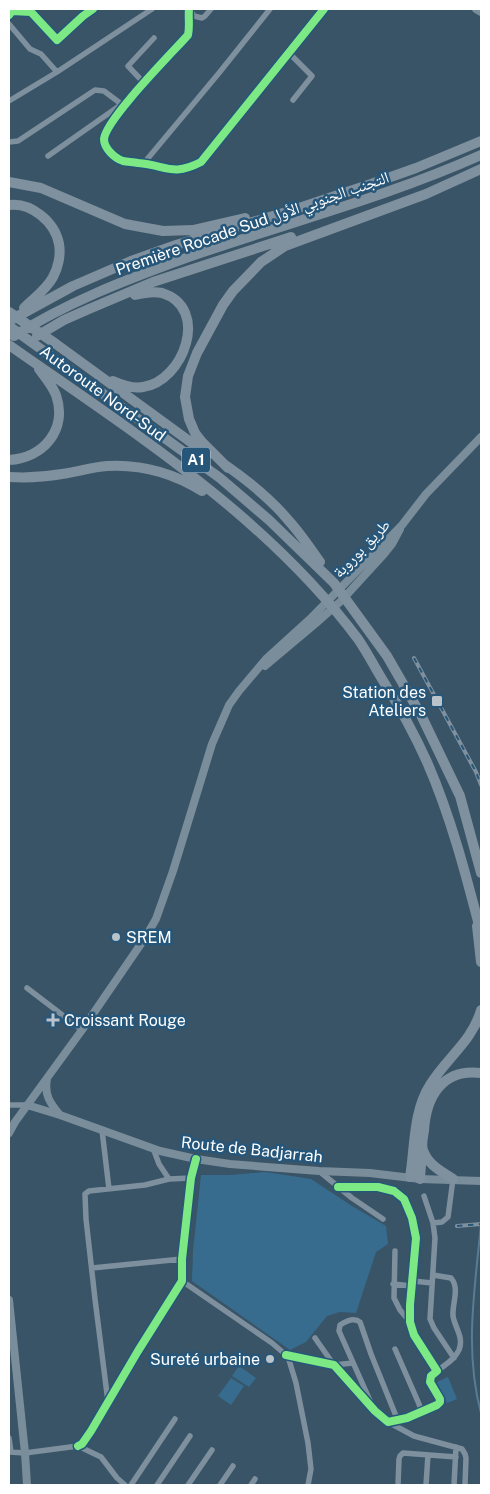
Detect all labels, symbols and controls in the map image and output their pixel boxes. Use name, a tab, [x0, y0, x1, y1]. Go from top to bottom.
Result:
street label: Première Rocade Sud التجنب الجنوبي الأول	[113, 168, 392, 282]
street label: Autoroute Nord-Sud	[36, 341, 169, 445]
road number: A1	[182, 448, 210, 472]
street label: طريق بوروبة	[329, 515, 395, 582]
place label: Station des Ateliers	[342, 683, 426, 720]
marker: Station des Ateliers	[430, 694, 444, 708]
place label: SREM	[126, 928, 172, 947]
marker: SREM	[110, 931, 122, 943]
place label: Croissant Rouge	[64, 1011, 186, 1030]
marker: Croissant Rouge	[46, 1013, 60, 1027]
street label: Route de Badjarrah	[180, 1133, 324, 1166]
place label: Sureté urbaine	[150, 1350, 260, 1369]
marker: Sureté urbaine	[264, 1353, 276, 1365]

